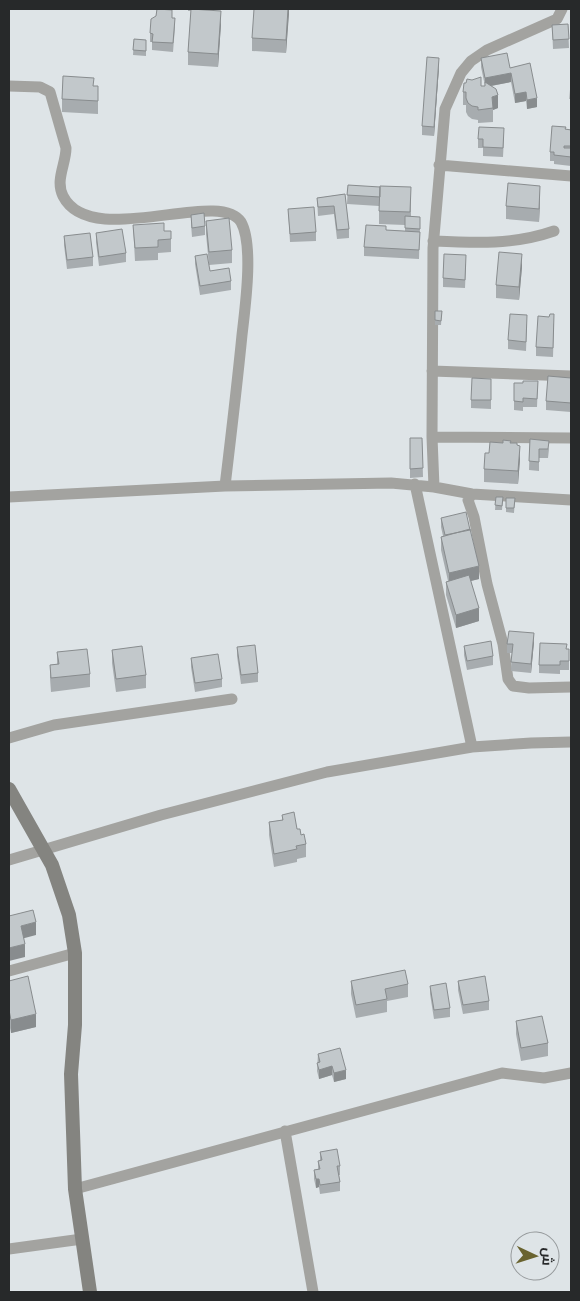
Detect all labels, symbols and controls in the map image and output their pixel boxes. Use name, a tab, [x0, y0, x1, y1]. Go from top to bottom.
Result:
north arrow	[510, 1231, 560, 1281]
text: ش	[538, 1247, 558, 1267]

